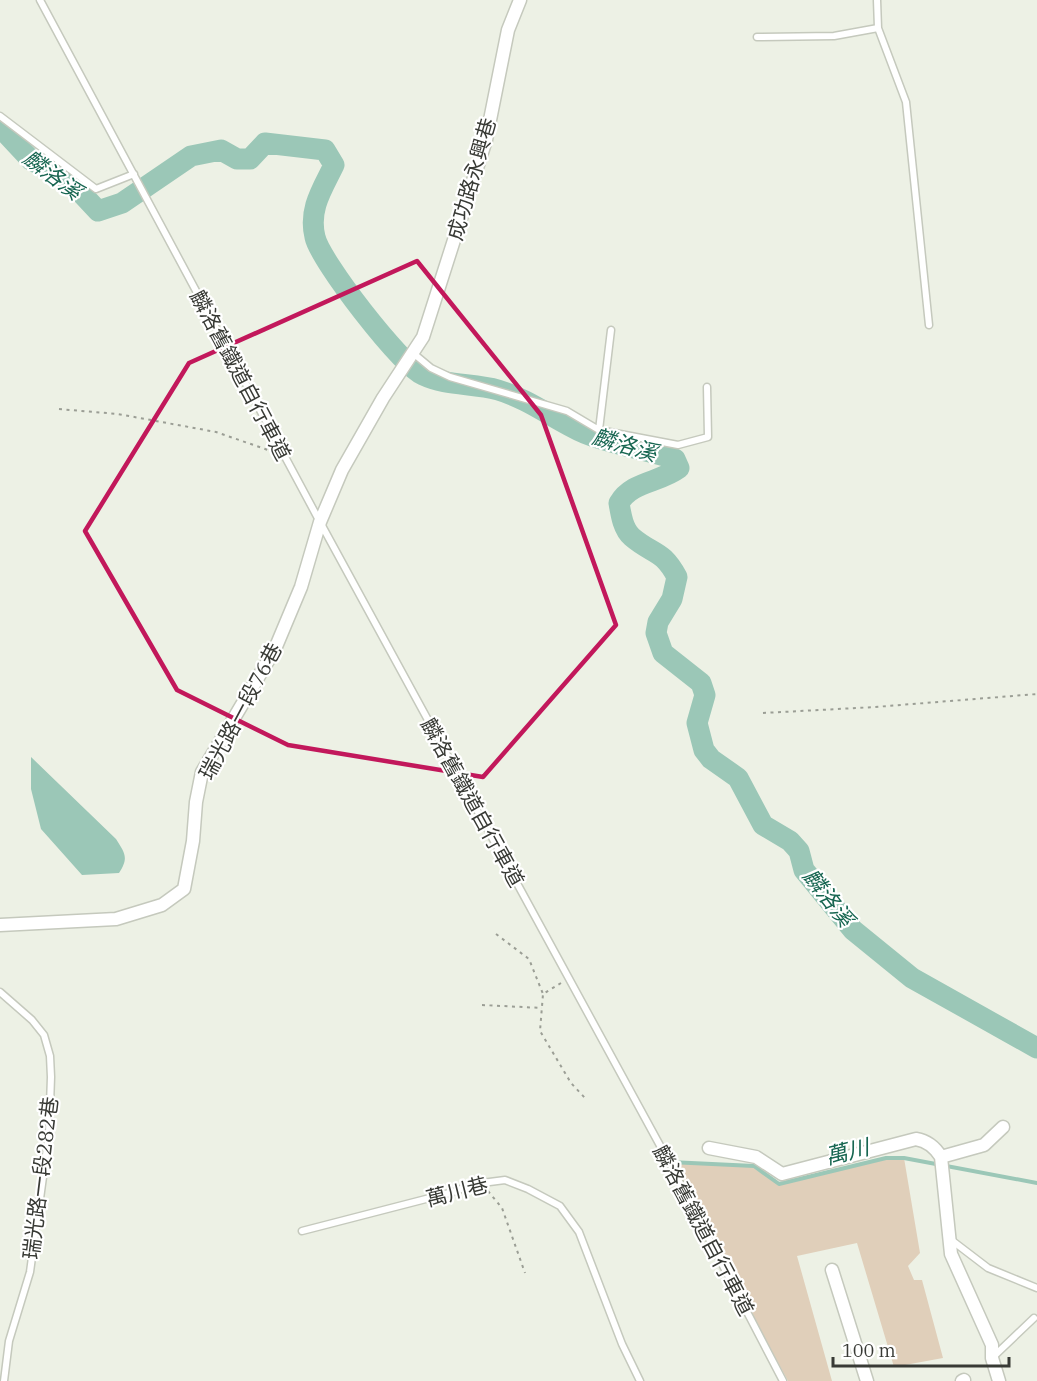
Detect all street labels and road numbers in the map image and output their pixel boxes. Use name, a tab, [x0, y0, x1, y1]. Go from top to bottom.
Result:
street label: 成功路永興巷	[440, 115, 502, 243]
street label: 麟洛舊鐵道自行車道	[184, 285, 298, 465]
street label: 瑞光路一段76巷	[192, 638, 288, 784]
street label: 麟洛舊鐵道自行車道	[415, 713, 531, 891]
street label: 瑞光路一段282巷	[16, 1095, 64, 1261]
street label: 麟洛舊鐵道自行車道	[647, 1140, 761, 1320]
street label: 萬川巷	[423, 1170, 491, 1212]

